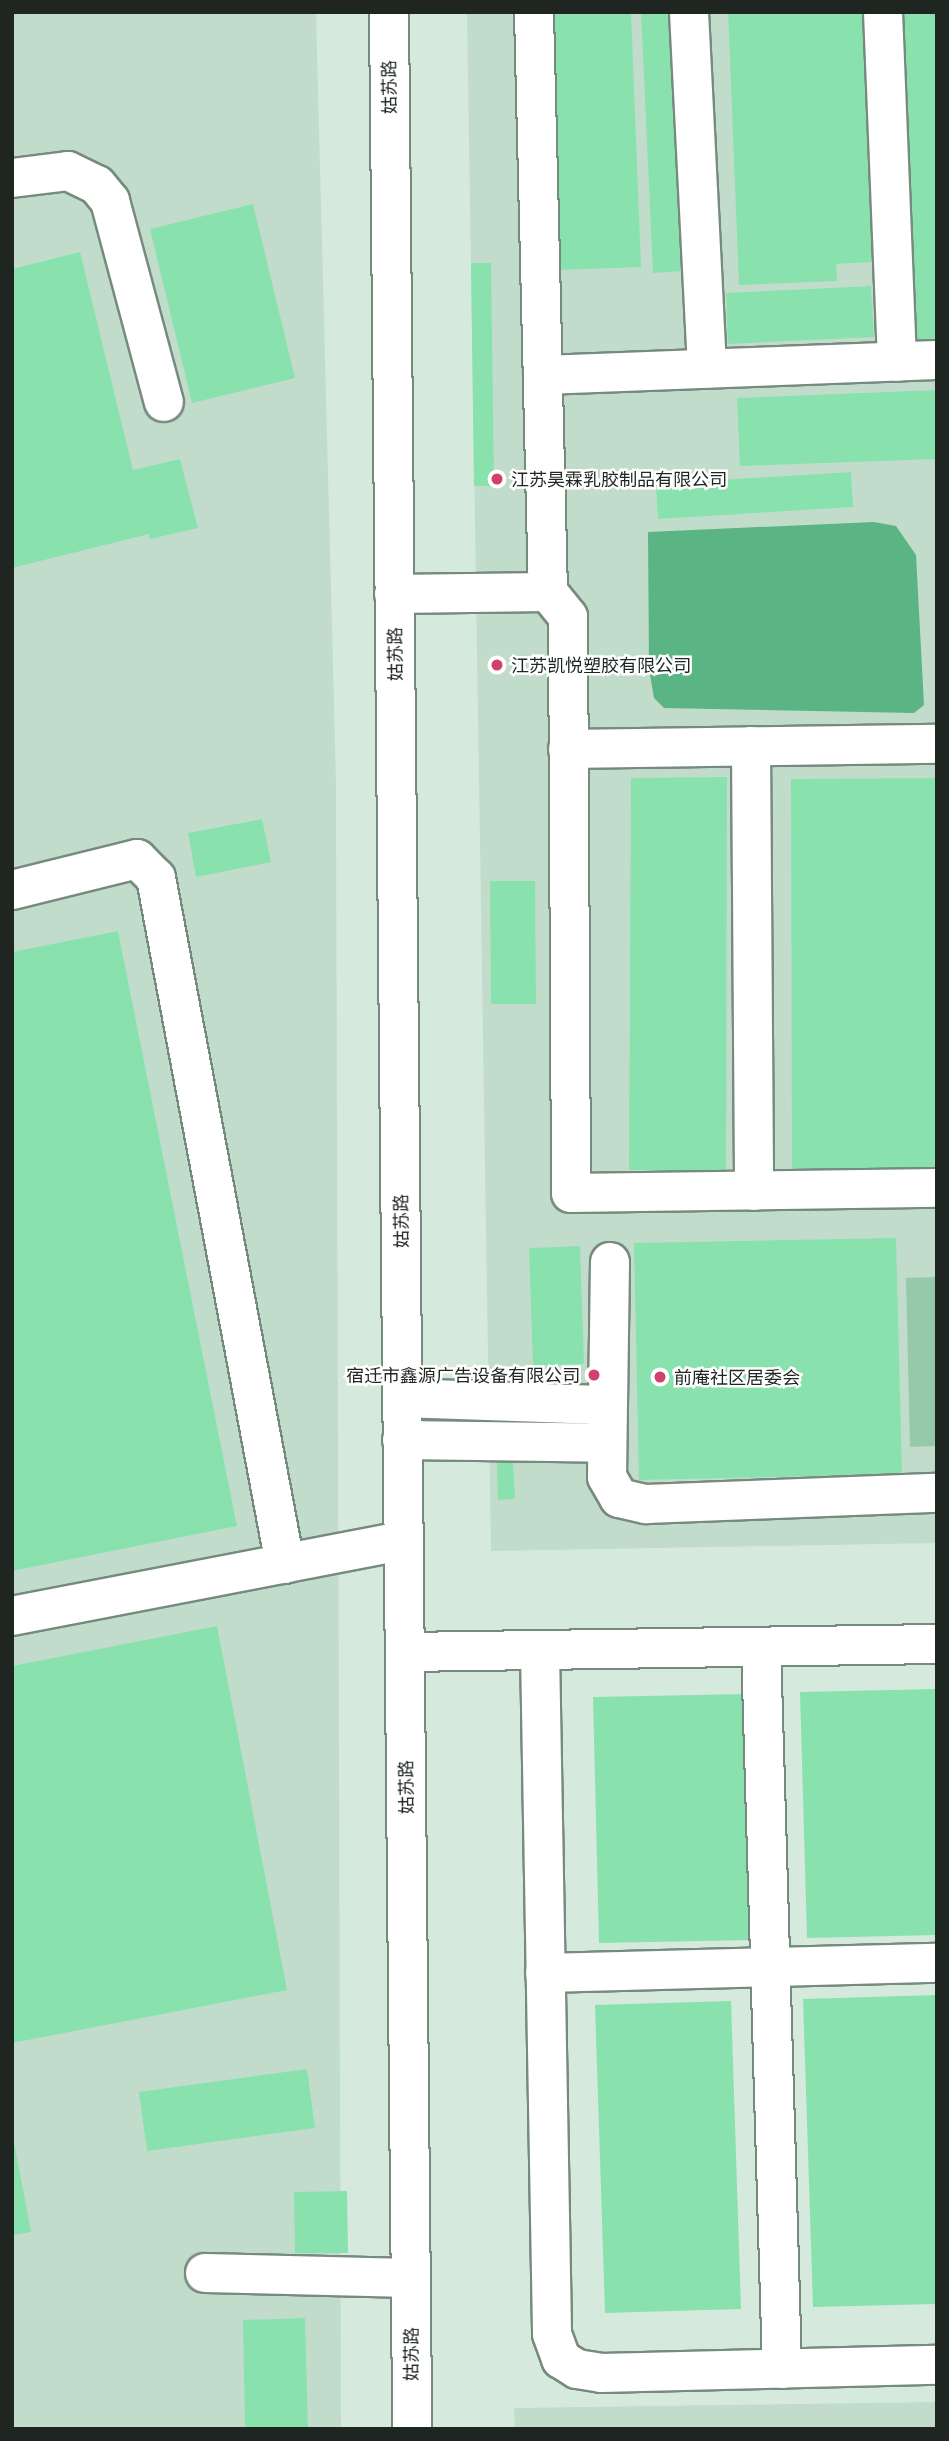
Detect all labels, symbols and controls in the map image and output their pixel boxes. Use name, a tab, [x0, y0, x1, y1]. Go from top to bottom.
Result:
street label: 姑苏路	[378, 60, 400, 114]
place label: 江苏昊霖乳胶制品有限公司	[511, 468, 727, 490]
marker: 江苏昊霖乳胶制品有限公司	[489, 471, 505, 487]
street label: 姑苏路	[384, 627, 406, 681]
place label: 江苏凯悦塑胶有限公司	[511, 654, 691, 676]
marker: 江苏凯悦塑胶有限公司	[489, 657, 505, 673]
street label: 姑苏路	[390, 1194, 412, 1248]
place label: 宿迁市鑫源广告设备有限公司	[346, 1364, 580, 1386]
place label: 前庵社区居委会	[674, 1366, 800, 1388]
marker: 宿迁市鑫源广告设备有限公司	[586, 1367, 602, 1383]
marker: 前庵社区居委会	[652, 1369, 668, 1385]
street label: 姑苏路	[395, 1760, 417, 1814]
street label: 姑苏路	[400, 2327, 422, 2381]

